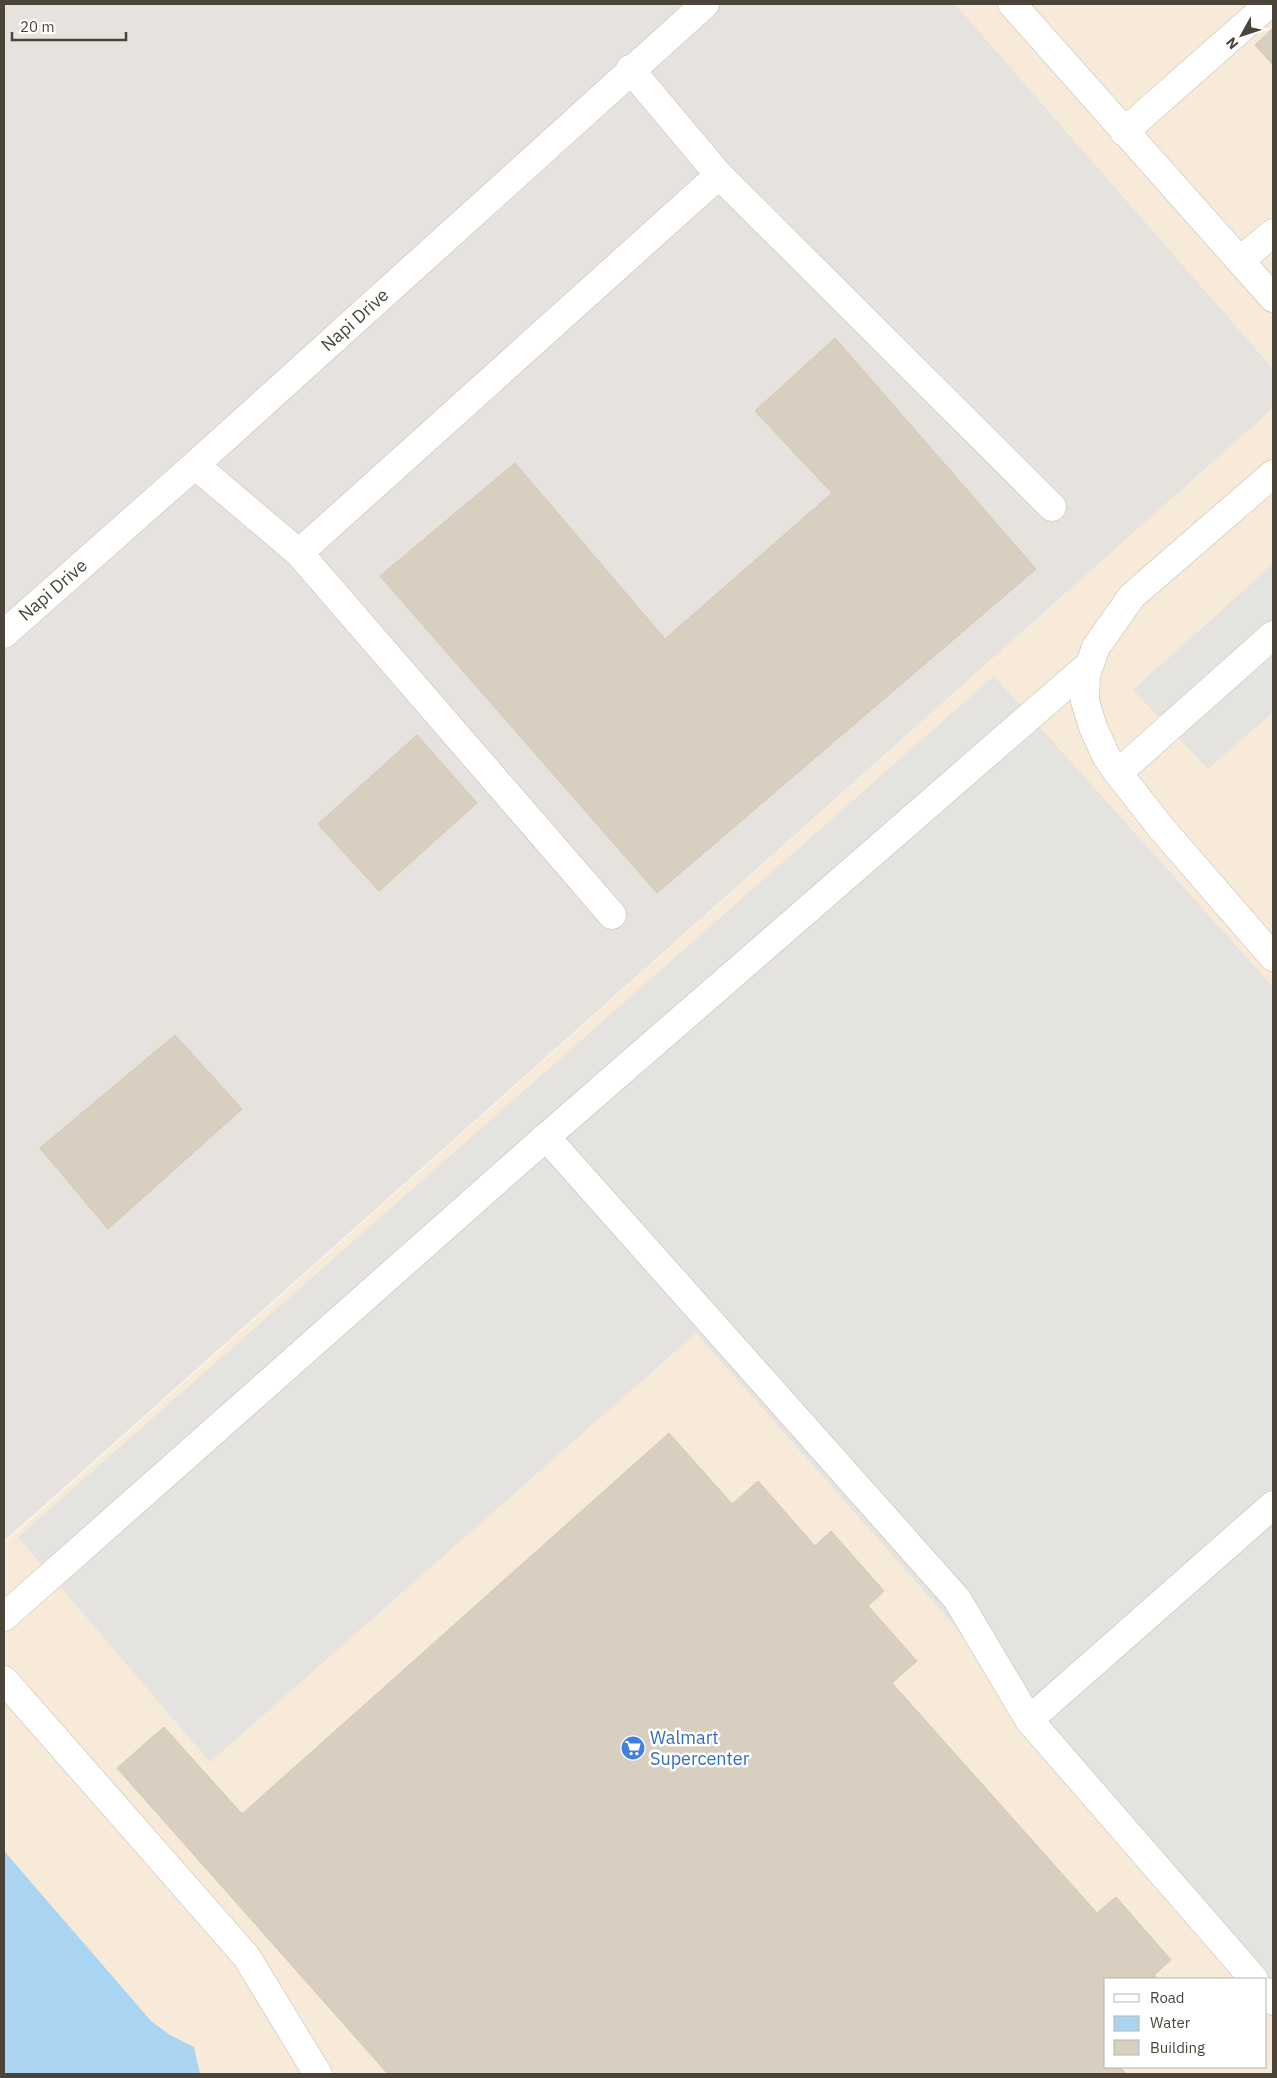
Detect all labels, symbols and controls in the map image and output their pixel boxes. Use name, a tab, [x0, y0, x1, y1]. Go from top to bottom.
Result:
scale bar	[12, 10, 126, 42]
north arrow	[1217, 10, 1267, 60]
text: 20 m	[20, 17, 55, 36]
text: N	[1222, 34, 1242, 53]
street label: Napi Drive	[316, 283, 393, 356]
street label: Napi Drive	[14, 554, 92, 626]
place label: Walmart Supercenter	[650, 1726, 750, 1770]
supermarket icon: Walmart Supercenter	[620, 1735, 646, 1761]
legend	[1104, 1978, 1267, 2068]
text: Road	[1150, 1988, 1185, 2007]
text: Water	[1150, 2013, 1191, 2032]
text: Building	[1150, 2038, 1205, 2057]

